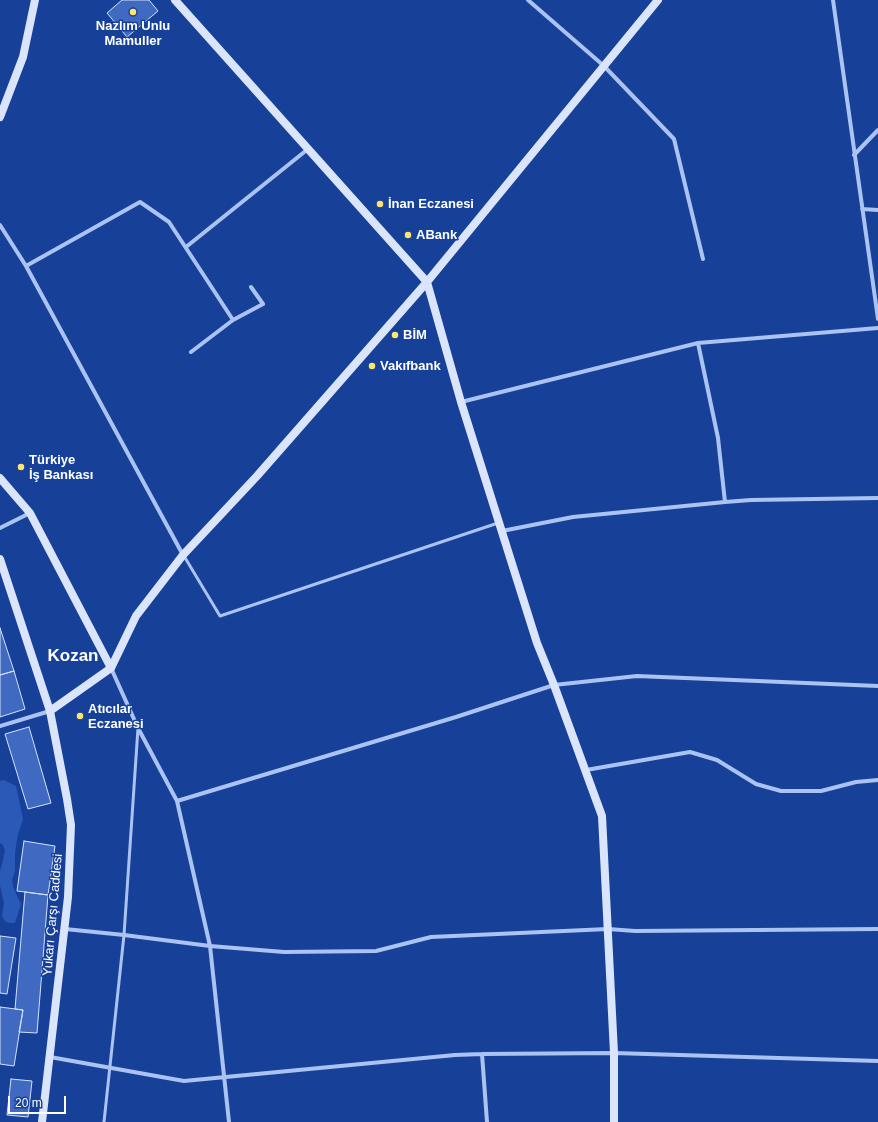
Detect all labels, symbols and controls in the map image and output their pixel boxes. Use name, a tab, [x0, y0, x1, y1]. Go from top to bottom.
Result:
marker: Nazlım Unlu Mamuller	[128, 7, 138, 17]
place label: Nazlım Unlu Mamuller	[96, 18, 170, 49]
place label: İnan Eczanesi	[388, 196, 474, 212]
marker: İnan Eczanesi	[375, 199, 385, 209]
place label: ABank	[416, 227, 457, 243]
marker: ABank	[403, 230, 413, 240]
place label: BİM	[403, 327, 427, 343]
marker: BİM	[390, 330, 400, 340]
place label: Vakıfbank	[380, 358, 441, 374]
marker: Vakıfbank	[367, 361, 377, 371]
place label: Türkiye İş Bankası	[29, 452, 93, 483]
marker: Türkiye İş Bankası	[16, 462, 26, 472]
district label: Kozan	[48, 646, 98, 666]
place label: Atıcılar Eczanesi	[88, 701, 144, 732]
marker: Atıcılar Eczanesi	[75, 711, 85, 721]
street label: Yukarı Çarşı Caddesi	[40, 853, 66, 977]
scale bar	[10, 1088, 68, 1114]
text: 20 m	[15, 1096, 42, 1110]

